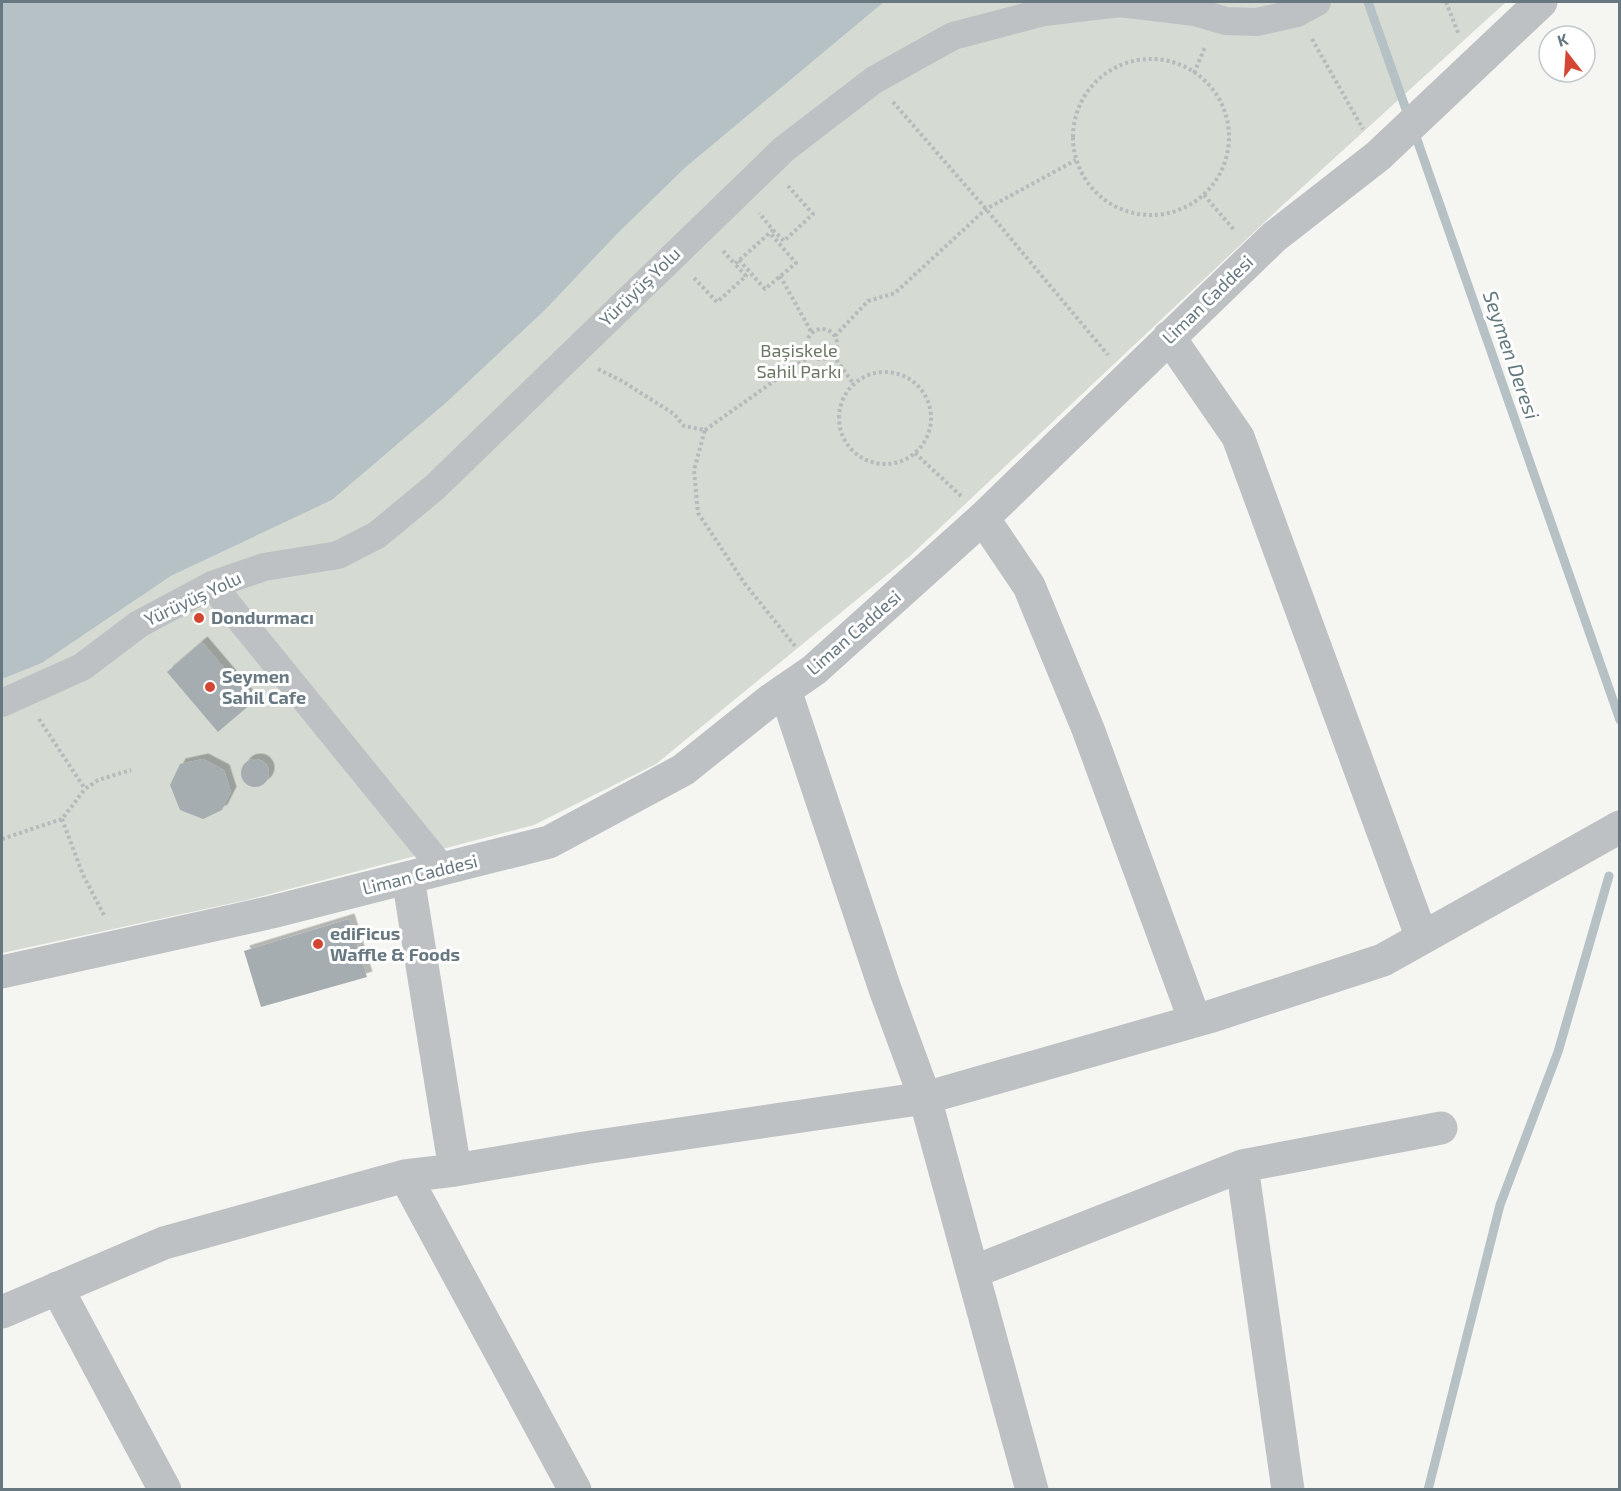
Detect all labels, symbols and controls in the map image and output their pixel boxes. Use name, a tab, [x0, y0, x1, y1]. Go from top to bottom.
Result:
north arrow	[1537, 24, 1597, 84]
text: K	[1555, 28, 1571, 50]
street label: Yürüyüş Yolu	[594, 242, 685, 331]
street label: Liman Caddesi	[1157, 250, 1257, 348]
water label: Seymen Deresi	[1478, 287, 1545, 423]
park label: Başiskele Sahil Parkı	[756, 339, 842, 382]
street label: Yürüyüş Yolu	[141, 566, 245, 631]
street label: Liman Caddesi	[802, 585, 905, 679]
place label: Dondurmacı	[211, 606, 314, 628]
marker: Dondurmacı	[192, 611, 206, 625]
place label: Seymen Sahil Cafe	[222, 665, 306, 708]
marker: Seymen Sahil Cafe	[203, 680, 217, 694]
street label: Liman Caddesi	[360, 849, 480, 899]
place label: ediFicus Waffle & Foods	[330, 922, 460, 965]
marker: ediFicus Waffle & Foods	[311, 937, 325, 951]

